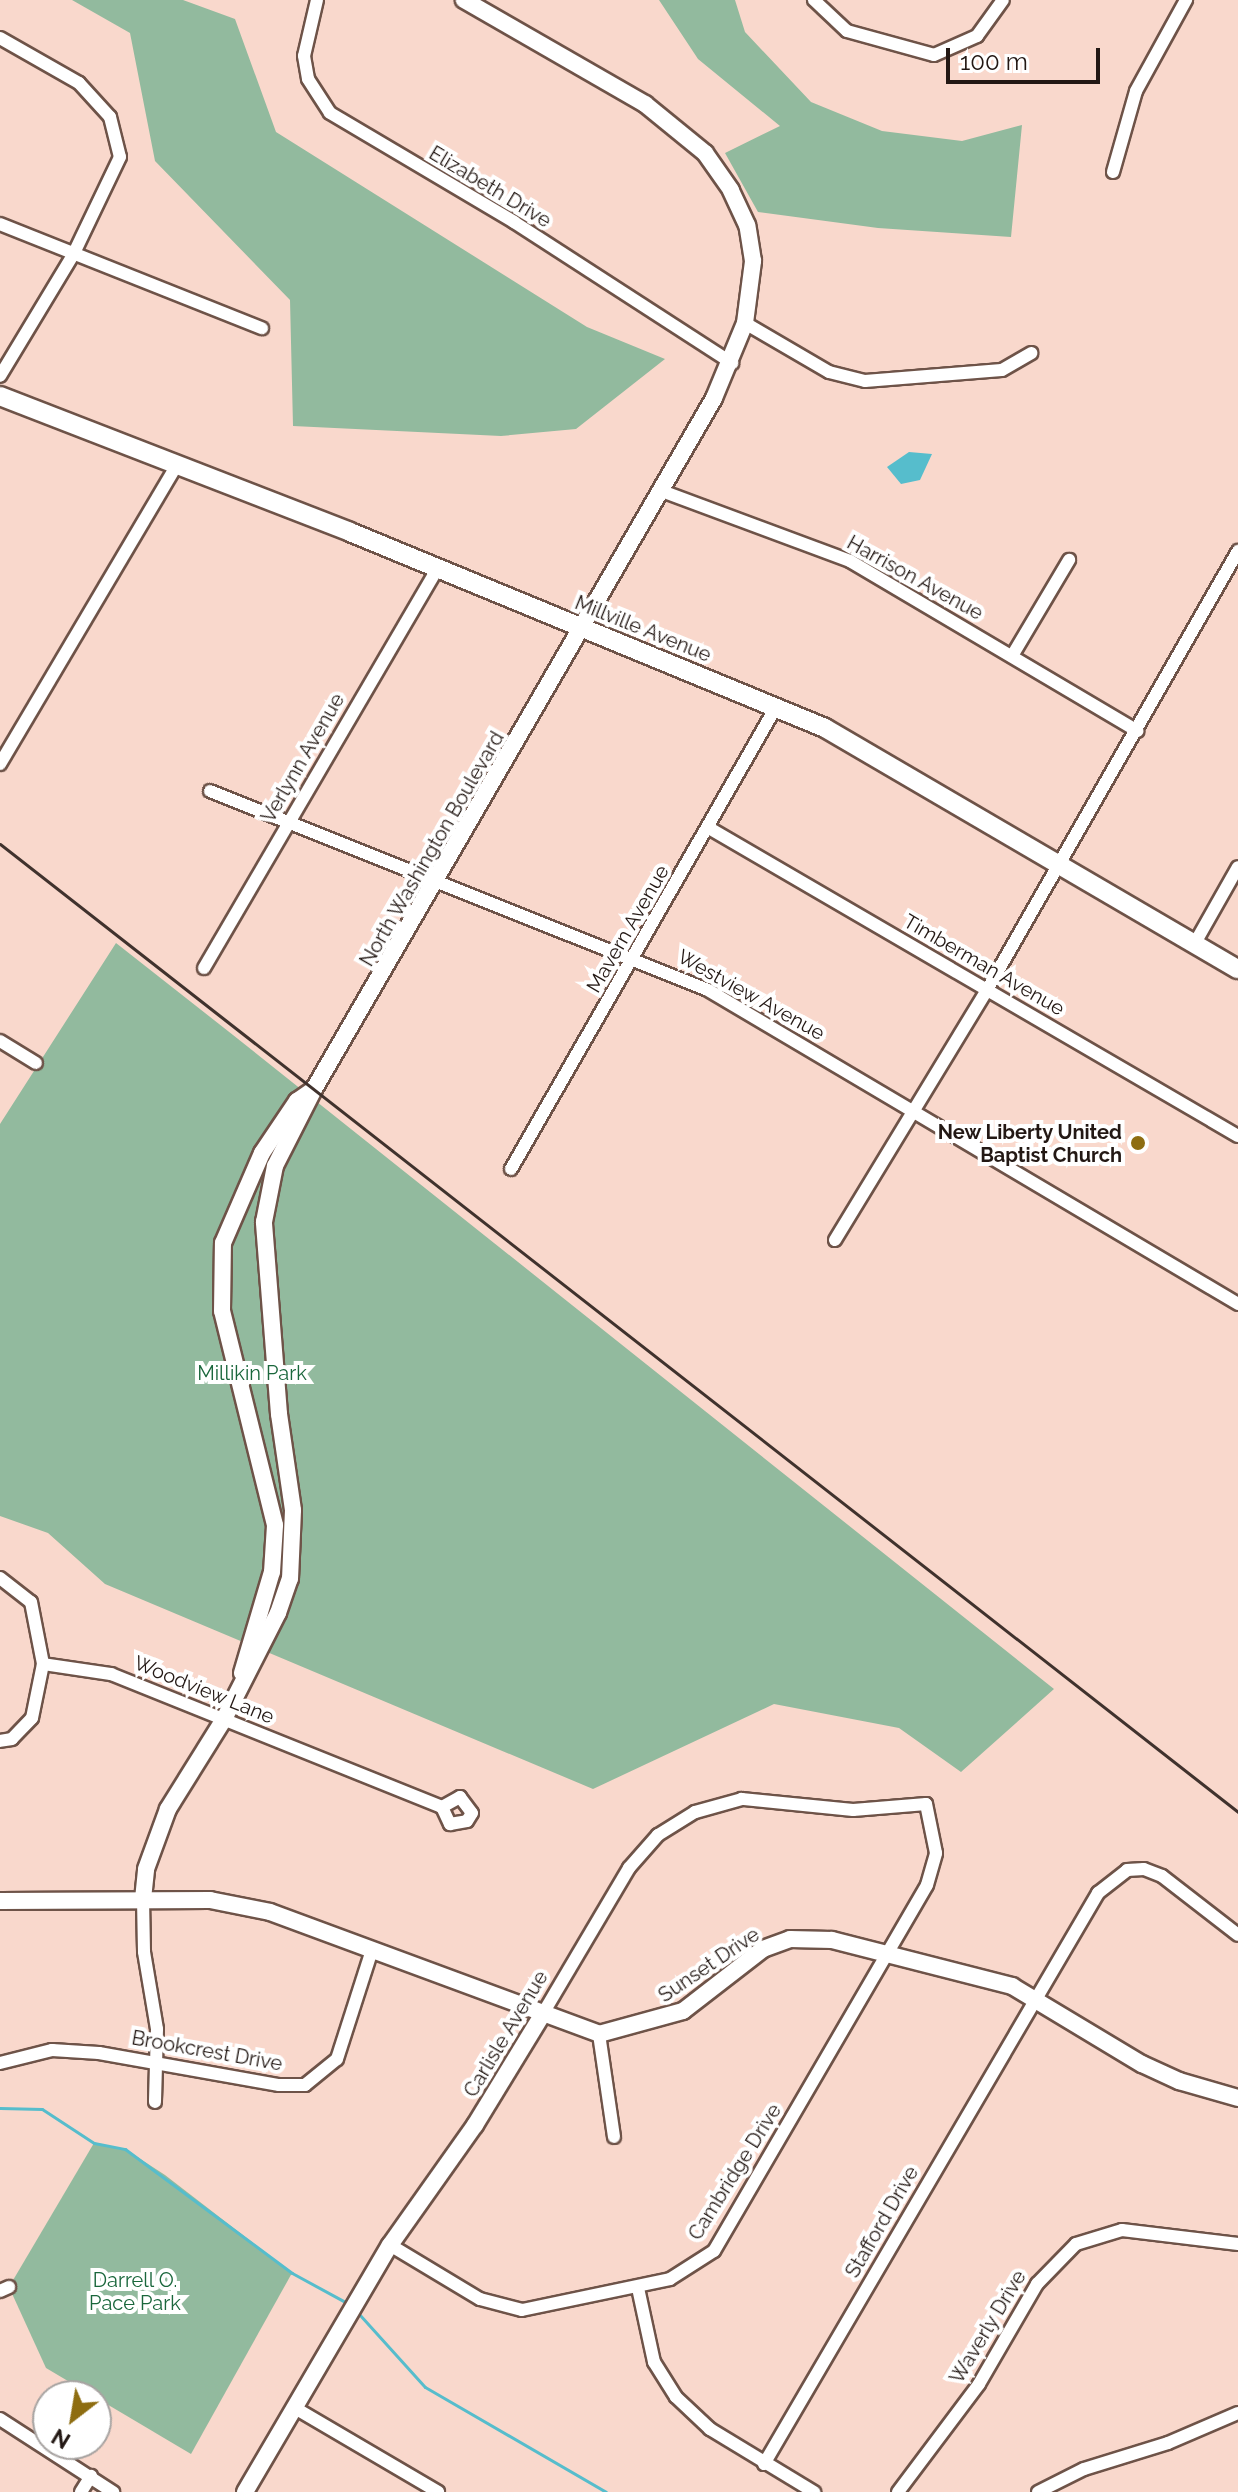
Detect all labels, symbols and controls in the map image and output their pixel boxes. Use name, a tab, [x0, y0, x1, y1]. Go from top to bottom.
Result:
scale bar	[950, 32, 1104, 82]
text: 100 m	[960, 47, 1028, 76]
street label: Elizabeth Drive	[425, 141, 555, 233]
street label: Harrison Avenue	[843, 531, 987, 625]
street label: Millville Avenue	[571, 591, 715, 667]
street label: Verlynn Avenue	[256, 689, 350, 827]
street label: North Washington Boulevard	[355, 727, 509, 971]
street label: Mavern Avenue	[582, 861, 674, 997]
street label: Timberman Avenue	[899, 909, 1069, 1021]
street label: Westview Avenue	[673, 944, 829, 1046]
place label: New Liberty United Baptist Church	[937, 1120, 1122, 1167]
marker: New Liberty United Baptist Church	[1129, 1134, 1147, 1152]
park label: Millikin Park	[197, 1361, 307, 1385]
street label: Woodview Lane	[130, 1651, 278, 1729]
street label: Sunset Drive	[654, 1922, 764, 2008]
street label: Carlisle Avenue	[459, 1966, 553, 2102]
street label: Brookcrest Drive	[130, 2026, 284, 2076]
street label: Cambridge Drive	[683, 2099, 787, 2245]
street label: Stafford Drive	[840, 2162, 924, 2282]
street label: Waverly Drive	[945, 2266, 1031, 2388]
park label: Darrell O. Pace Park	[89, 2269, 181, 2316]
north arrow	[32, 2380, 112, 2460]
text: N	[47, 2423, 75, 2454]

